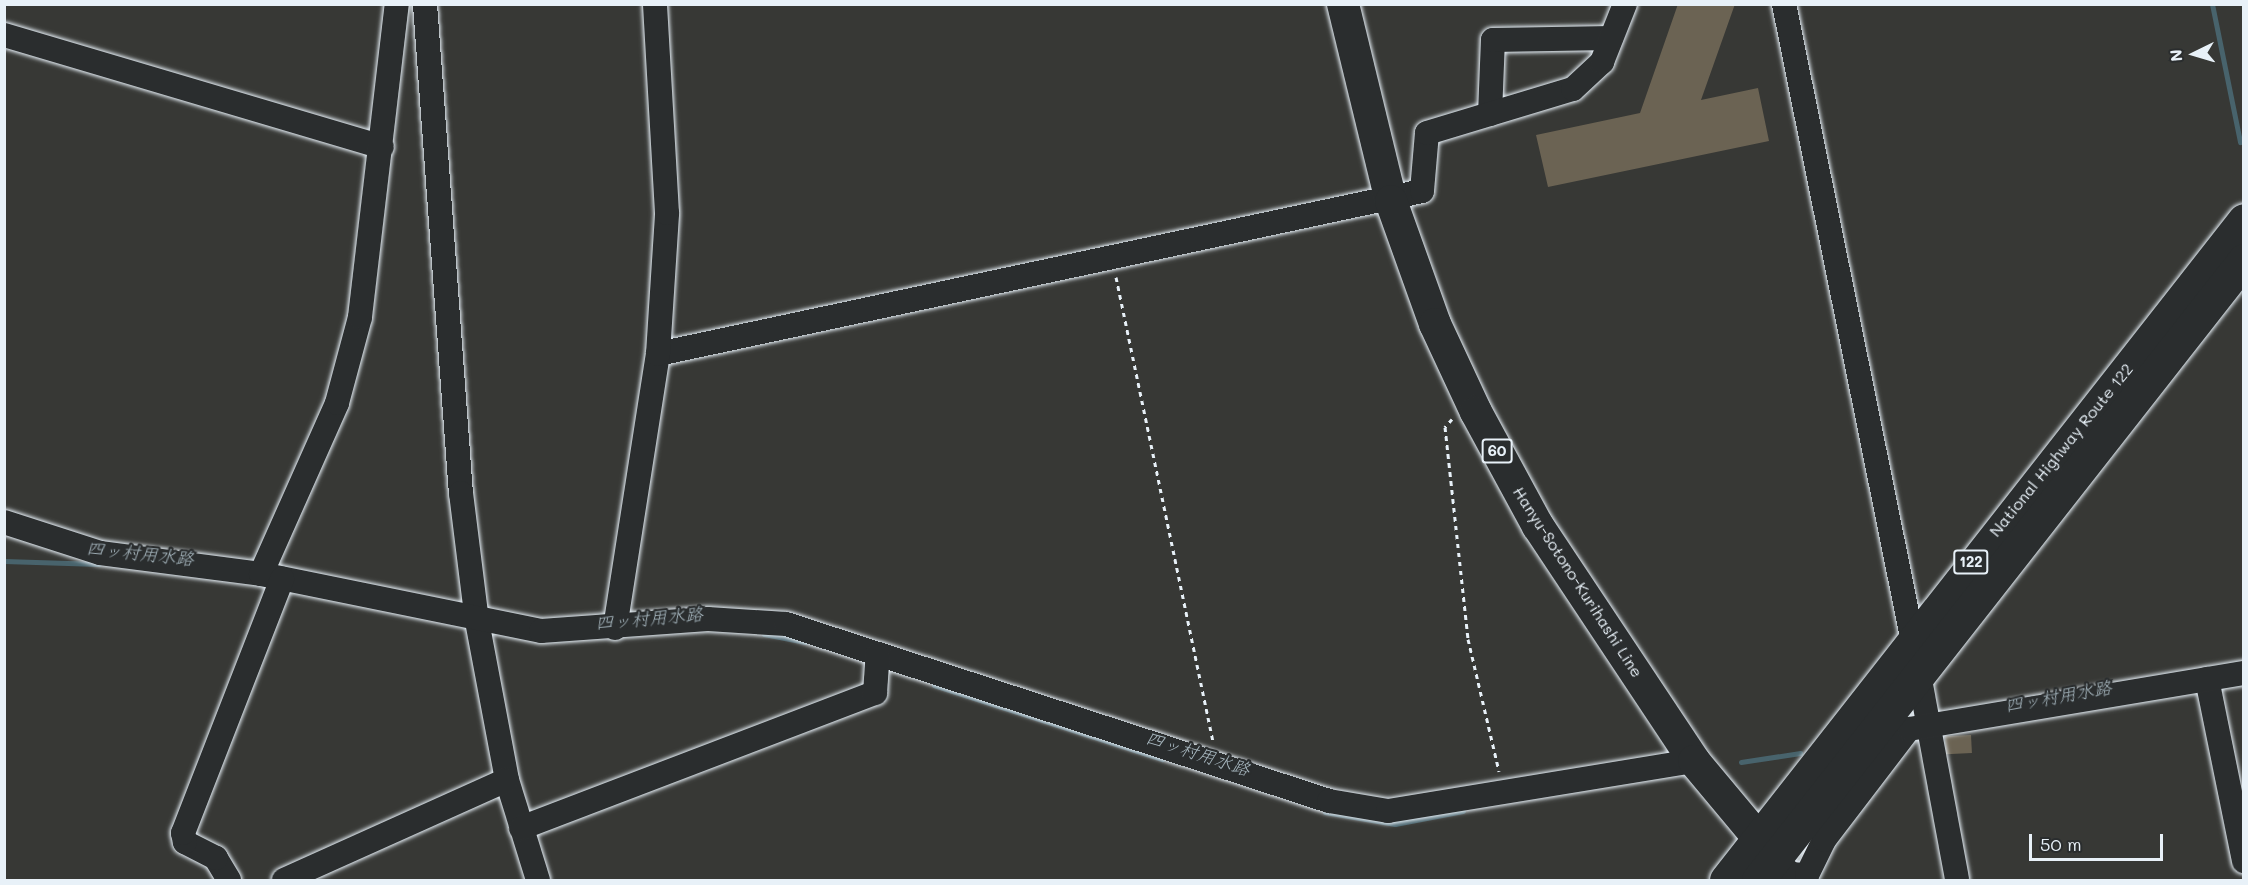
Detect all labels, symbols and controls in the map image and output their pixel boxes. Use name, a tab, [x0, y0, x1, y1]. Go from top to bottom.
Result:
north arrow	[2164, 24, 2224, 84]
text: N	[2165, 49, 2187, 63]
street label: National Highway Route 122	[1985, 360, 2137, 540]
road number: 60	[1480, 439, 1514, 463]
street label: Hanyu-Sotono-Kurihashi Line	[1509, 483, 1647, 681]
water label: 四ッ村用水路	[85, 537, 195, 569]
road number: 122	[1953, 550, 1989, 574]
water label: 四ッ村用水路	[594, 603, 704, 633]
water label: 四ッ村用水路	[2003, 676, 2113, 716]
water label: 四ッ村用水路	[1143, 726, 1253, 780]
scale bar	[2032, 822, 2166, 860]
text: 50 m	[2040, 832, 2082, 856]

